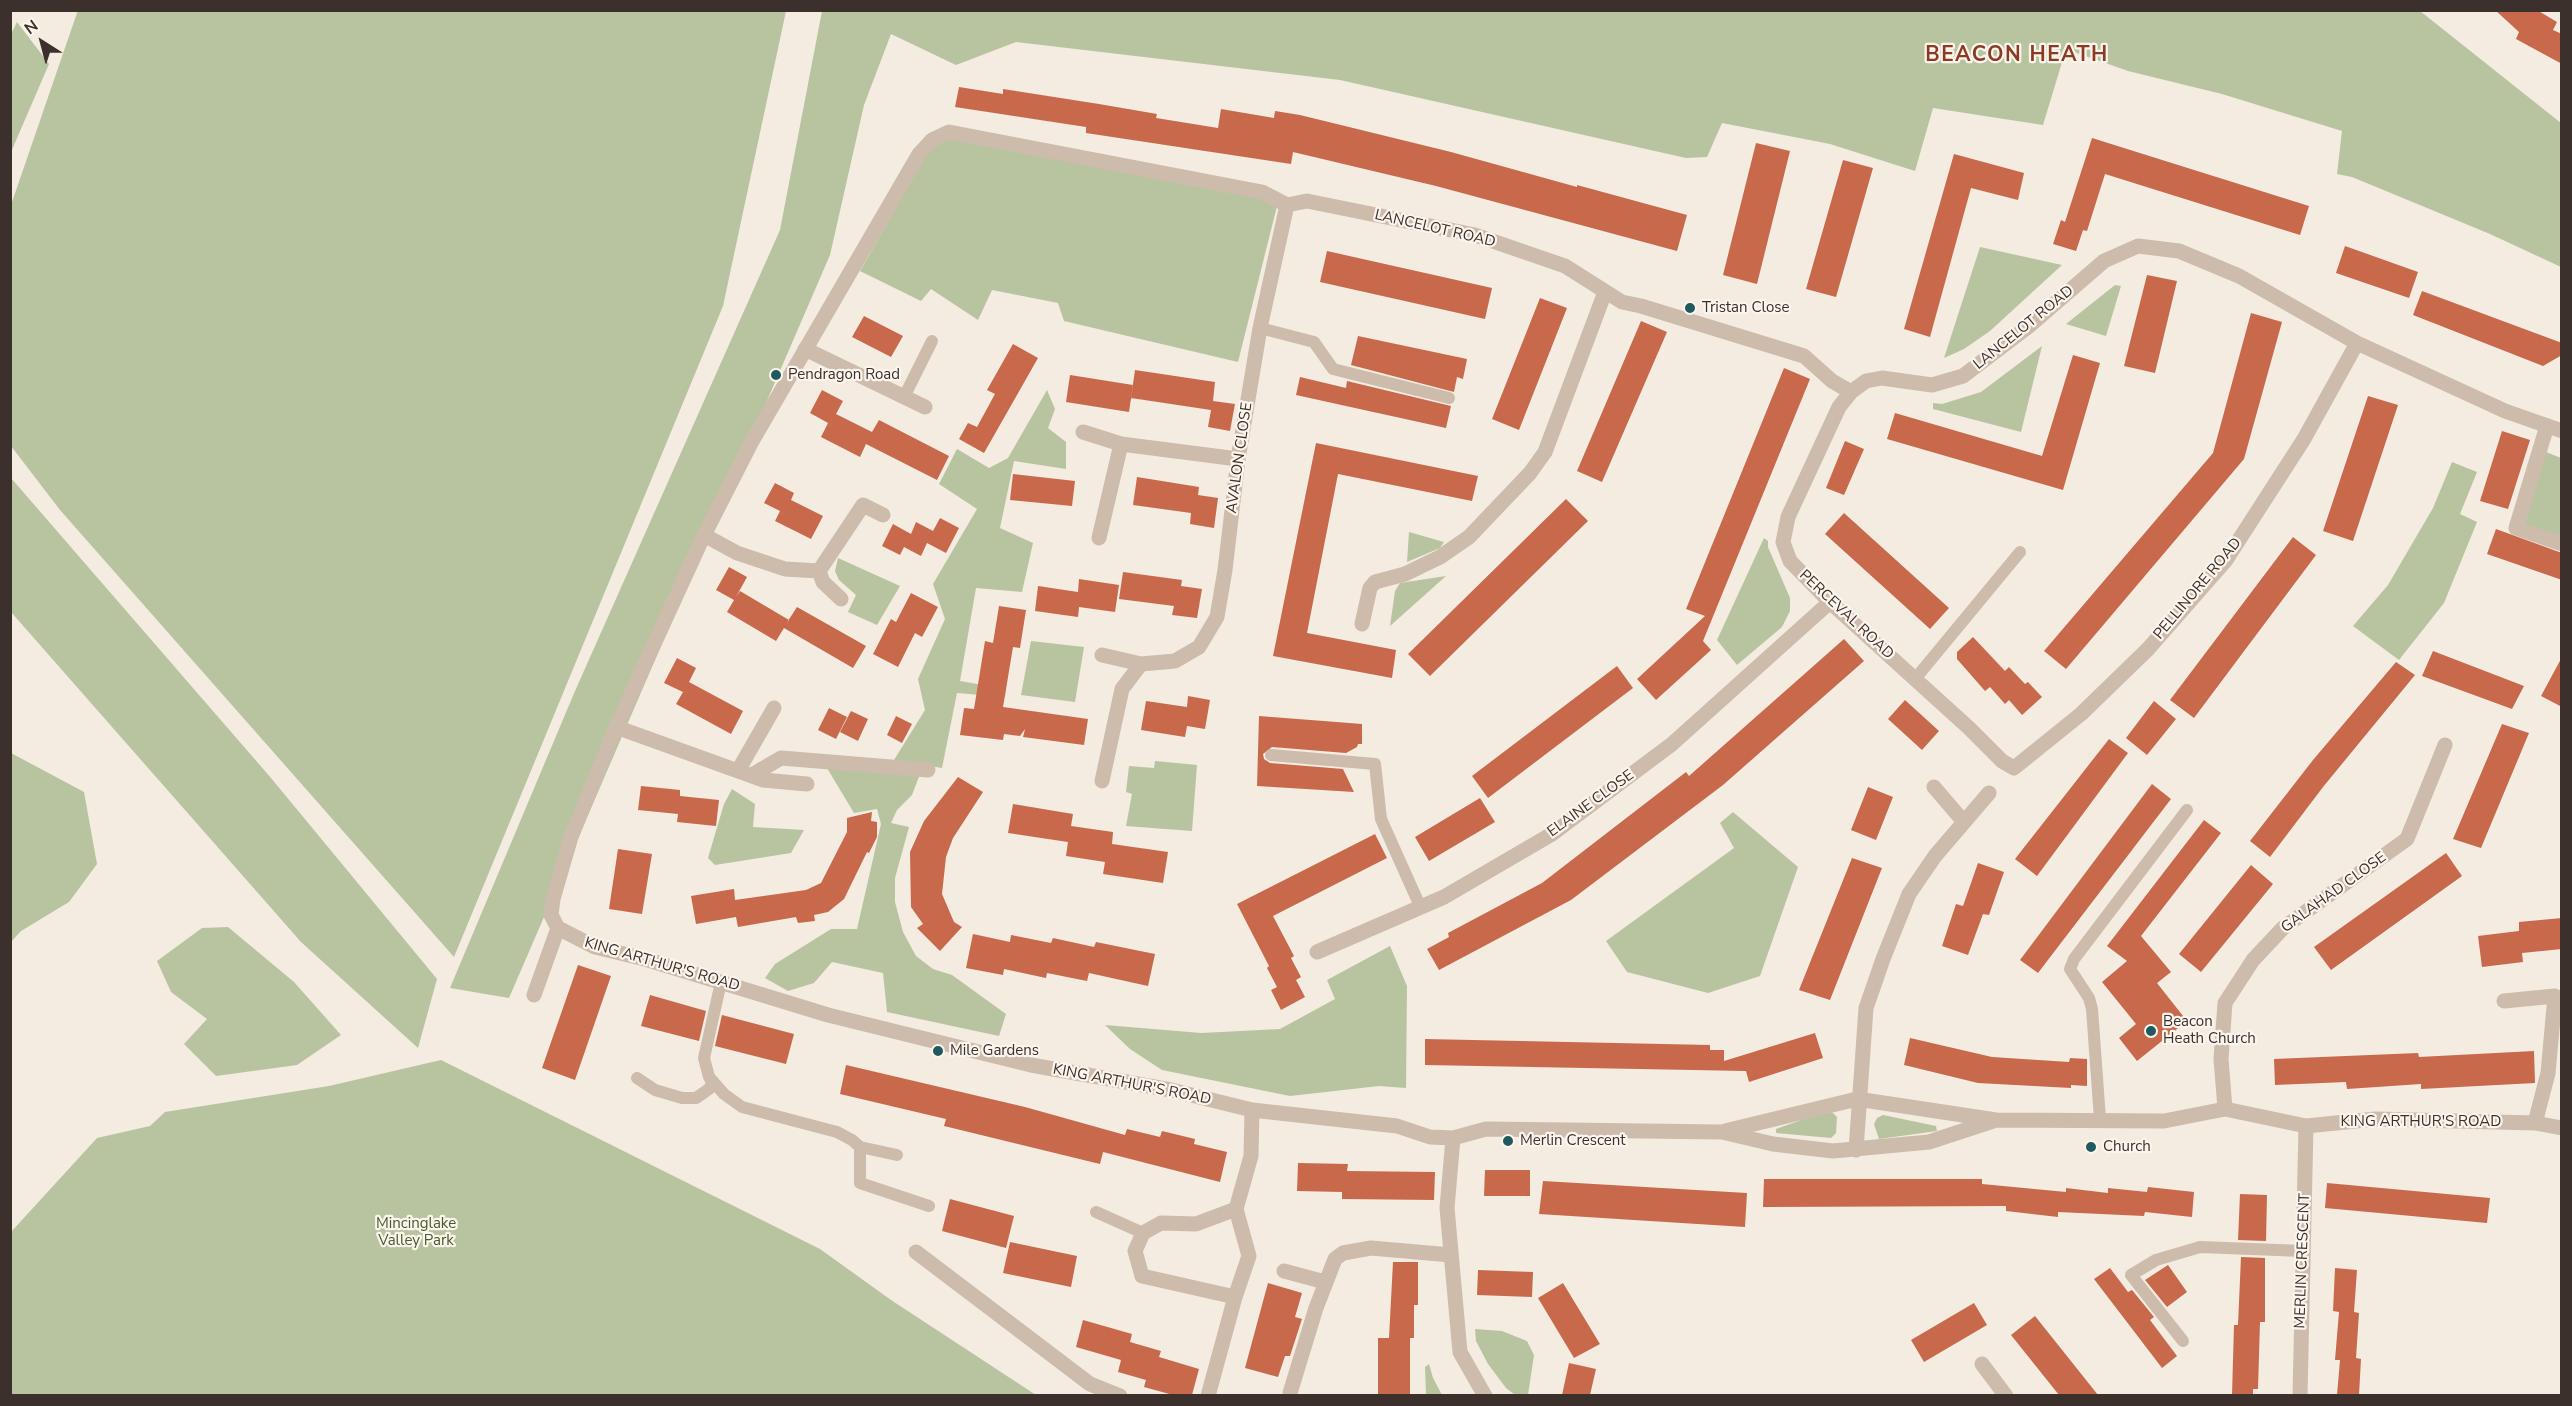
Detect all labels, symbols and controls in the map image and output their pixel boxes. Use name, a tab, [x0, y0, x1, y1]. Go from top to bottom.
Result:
north arrow	[12, 12, 72, 72]
text: N	[20, 15, 43, 40]
district label: BEACON HEATH	[1925, 43, 2109, 69]
street label: LANCELOT ROAD	[1373, 206, 1497, 252]
street label: LANCELOT ROAD	[1970, 282, 2078, 374]
place label: Tristan Close	[1702, 299, 1789, 317]
marker: Tristan Close	[1683, 301, 1697, 315]
place label: Pendragon Road	[788, 366, 900, 384]
marker: Pendragon Road	[769, 368, 783, 382]
street label: AVALON CLOSE	[1223, 401, 1257, 515]
street label: PELLINORE ROAD	[2150, 535, 2246, 643]
street label: PERCEVAL ROAD	[1795, 567, 1897, 663]
street label: ELAINE CLOSE	[1544, 767, 1638, 841]
street label: GALAHAD CLOSE	[2278, 849, 2390, 937]
street label: KING ARTHUR'S ROAD	[582, 934, 742, 996]
place label: Beacon Heath Church	[2163, 1013, 2256, 1048]
marker: Beacon Heath Church	[2144, 1024, 2158, 1038]
place label: Mile Gardens	[950, 1042, 1039, 1060]
marker: Mile Gardens	[931, 1044, 945, 1058]
street label: KING ARTHUR'S ROAD	[1051, 1061, 1213, 1109]
street label: KING ARTHUR'S ROAD	[2341, 1113, 2501, 1131]
place label: Merlin Crescent	[1520, 1132, 1626, 1150]
marker: Merlin Crescent	[1501, 1134, 1515, 1148]
place label: Church	[2103, 1138, 2151, 1156]
marker: Church	[2084, 1140, 2098, 1154]
street label: MERLIN CRESCENT	[2292, 1193, 2314, 1329]
park label: Mincinglake Valley Park	[376, 1215, 456, 1250]

